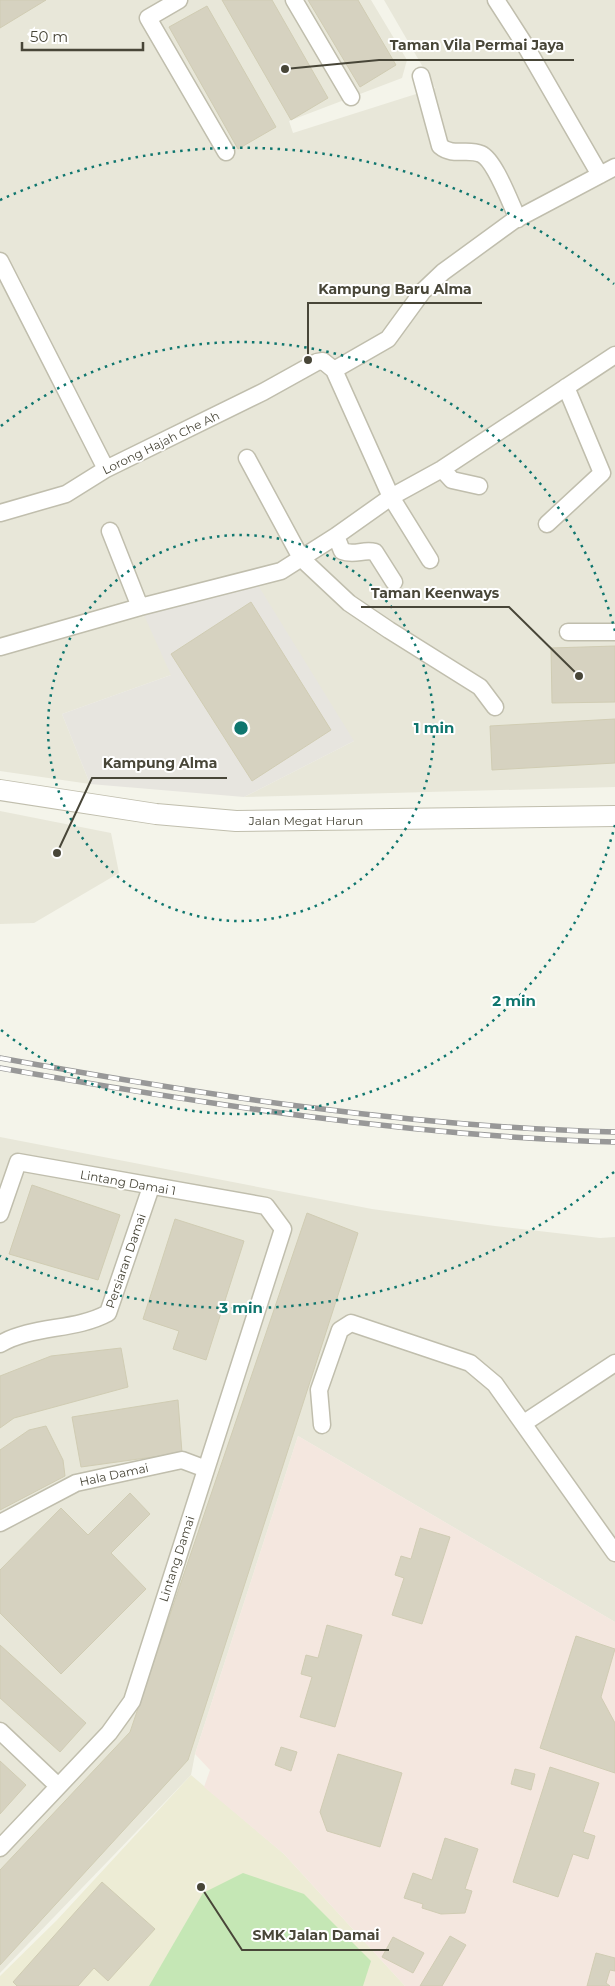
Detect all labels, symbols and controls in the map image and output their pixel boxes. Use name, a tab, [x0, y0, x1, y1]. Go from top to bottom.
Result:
scale bar	[22, 20, 144, 52]
text: 50 m	[30, 27, 68, 46]
callout: Taman Vila Permai Jaya	[379, 31, 574, 60]
text: Taman Vila Permai Jaya	[390, 36, 564, 54]
callout: Kampung Baru Alma	[308, 274, 482, 303]
text: Kampung Baru Alma	[318, 280, 472, 298]
street label: Lorong Hajah Che Ah	[100, 408, 222, 477]
callout: Taman Keenways	[361, 578, 509, 607]
text: Taman Keenways	[371, 584, 500, 602]
text: 1 min	[414, 718, 454, 737]
centre of rings	[232, 719, 250, 737]
callout: Kampung Alma	[92, 749, 227, 778]
text: Kampung Alma	[103, 754, 217, 772]
street label: Jalan Megat Harun	[248, 813, 363, 828]
text: 2 min	[492, 991, 536, 1010]
street label: Lintang Damai 1	[79, 1167, 177, 1198]
street label: Persiaran Damai	[102, 1211, 149, 1310]
text: 3 min	[218, 1298, 263, 1317]
street label: Hala Damai	[78, 1460, 150, 1489]
street label: Lintang Damai	[156, 1514, 198, 1604]
callout: SMK Jalan Damai	[242, 1921, 389, 1950]
text: SMK Jalan Damai	[252, 1926, 380, 1944]

